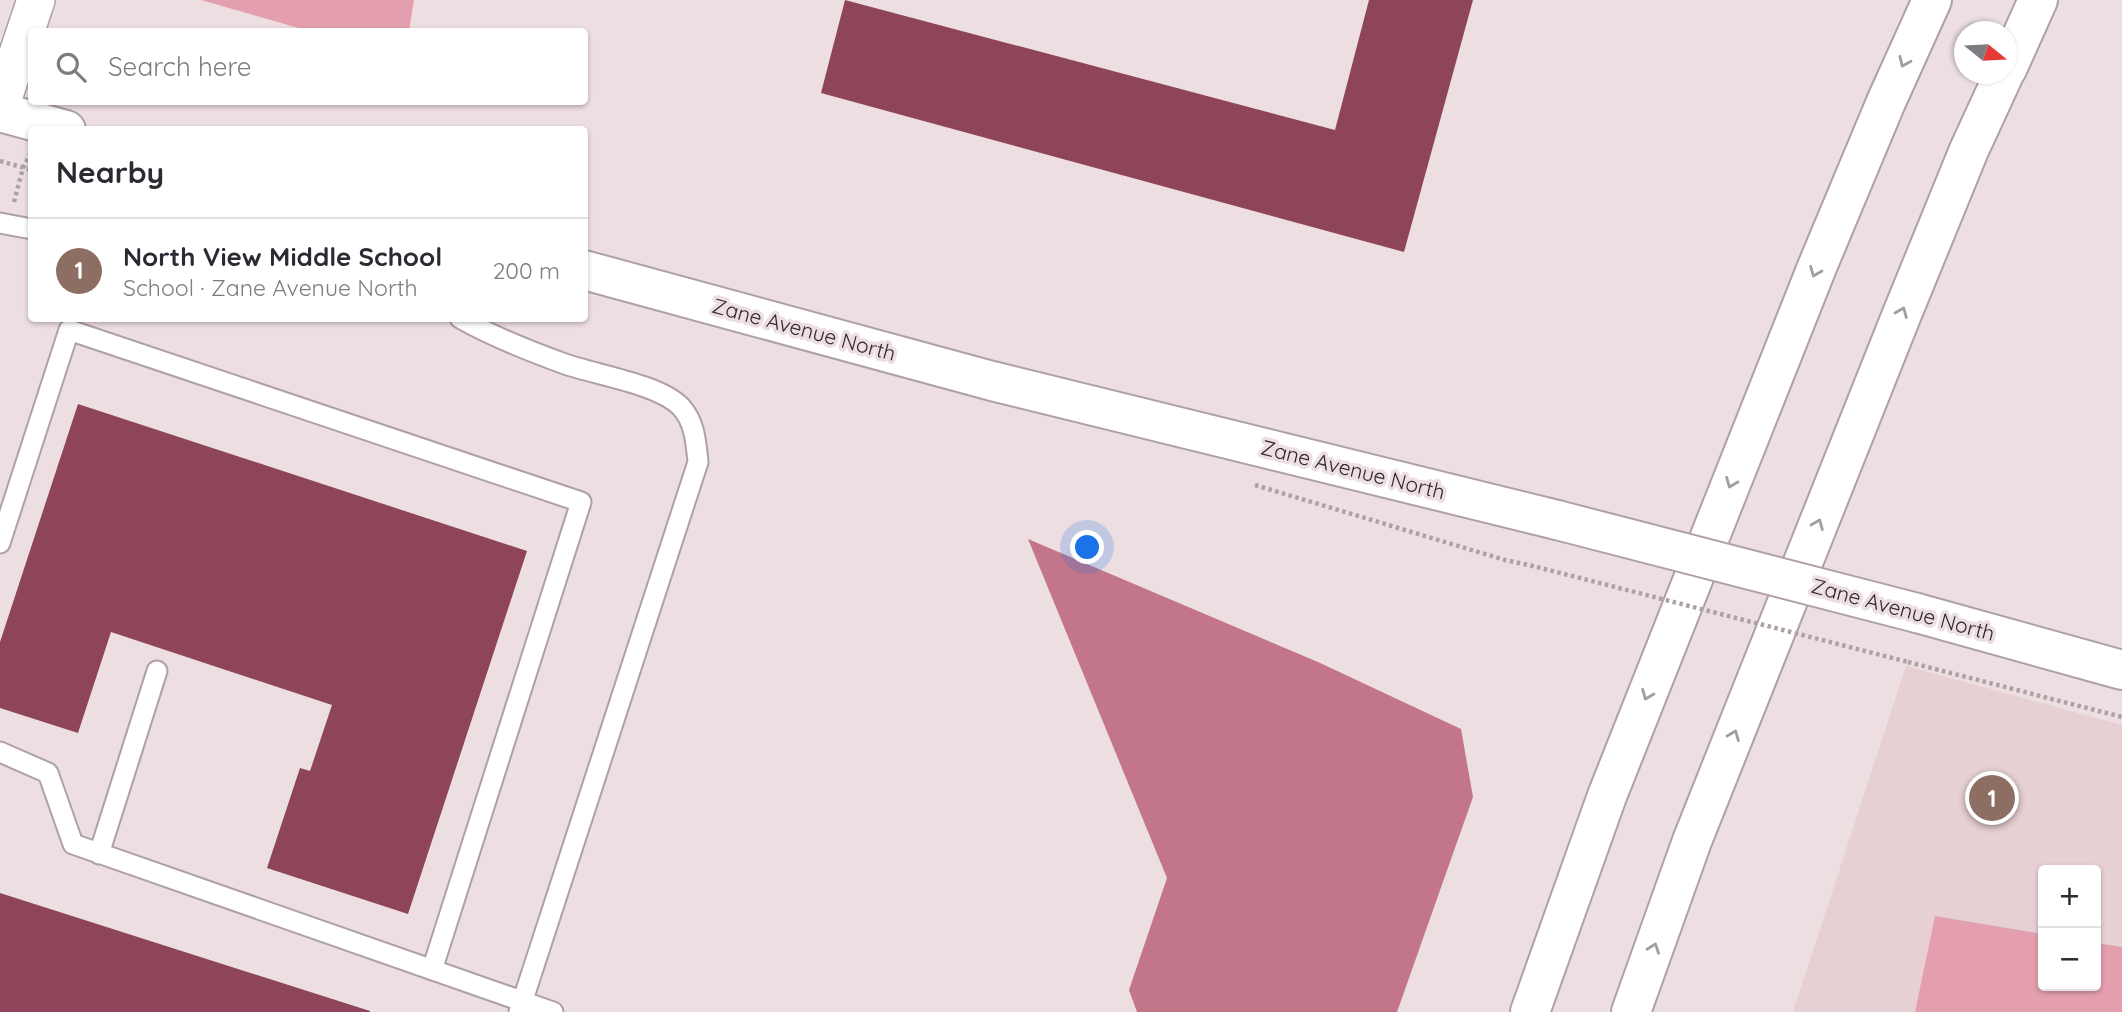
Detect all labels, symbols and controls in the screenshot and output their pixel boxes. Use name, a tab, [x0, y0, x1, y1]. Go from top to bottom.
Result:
north arrow	[1954, 21, 2017, 84]
search box	[28, 28, 588, 105]
icon: search	[52, 48, 90, 86]
text: Search here	[108, 50, 252, 83]
one-way arrow	[1898, 55, 1912, 67]
text: Nearby	[56, 153, 164, 191]
text: North View Middle School	[123, 240, 442, 273]
text: 1	[75, 256, 83, 285]
text: 200 m	[493, 256, 560, 285]
one-way arrow	[1810, 265, 1824, 277]
text: School · Zane Avenue North	[123, 273, 418, 302]
street label: Zane Avenue North	[710, 292, 899, 366]
one-way arrow	[1894, 307, 1908, 319]
street label: Zane Avenue North	[1259, 434, 1448, 504]
one-way arrow	[1726, 477, 1740, 489]
one-way arrow	[1810, 518, 1824, 530]
your location	[1070, 530, 1104, 564]
street label: Zane Avenue North	[1809, 572, 1998, 646]
one-way arrow	[1642, 688, 1656, 700]
one-way arrow	[1726, 730, 1740, 742]
pin: 1	[1969, 772, 2015, 824]
map controls	[2038, 865, 2101, 991]
button: +	[2038, 865, 2101, 928]
button: −	[2038, 928, 2101, 991]
one-way arrow	[1646, 942, 1660, 954]

